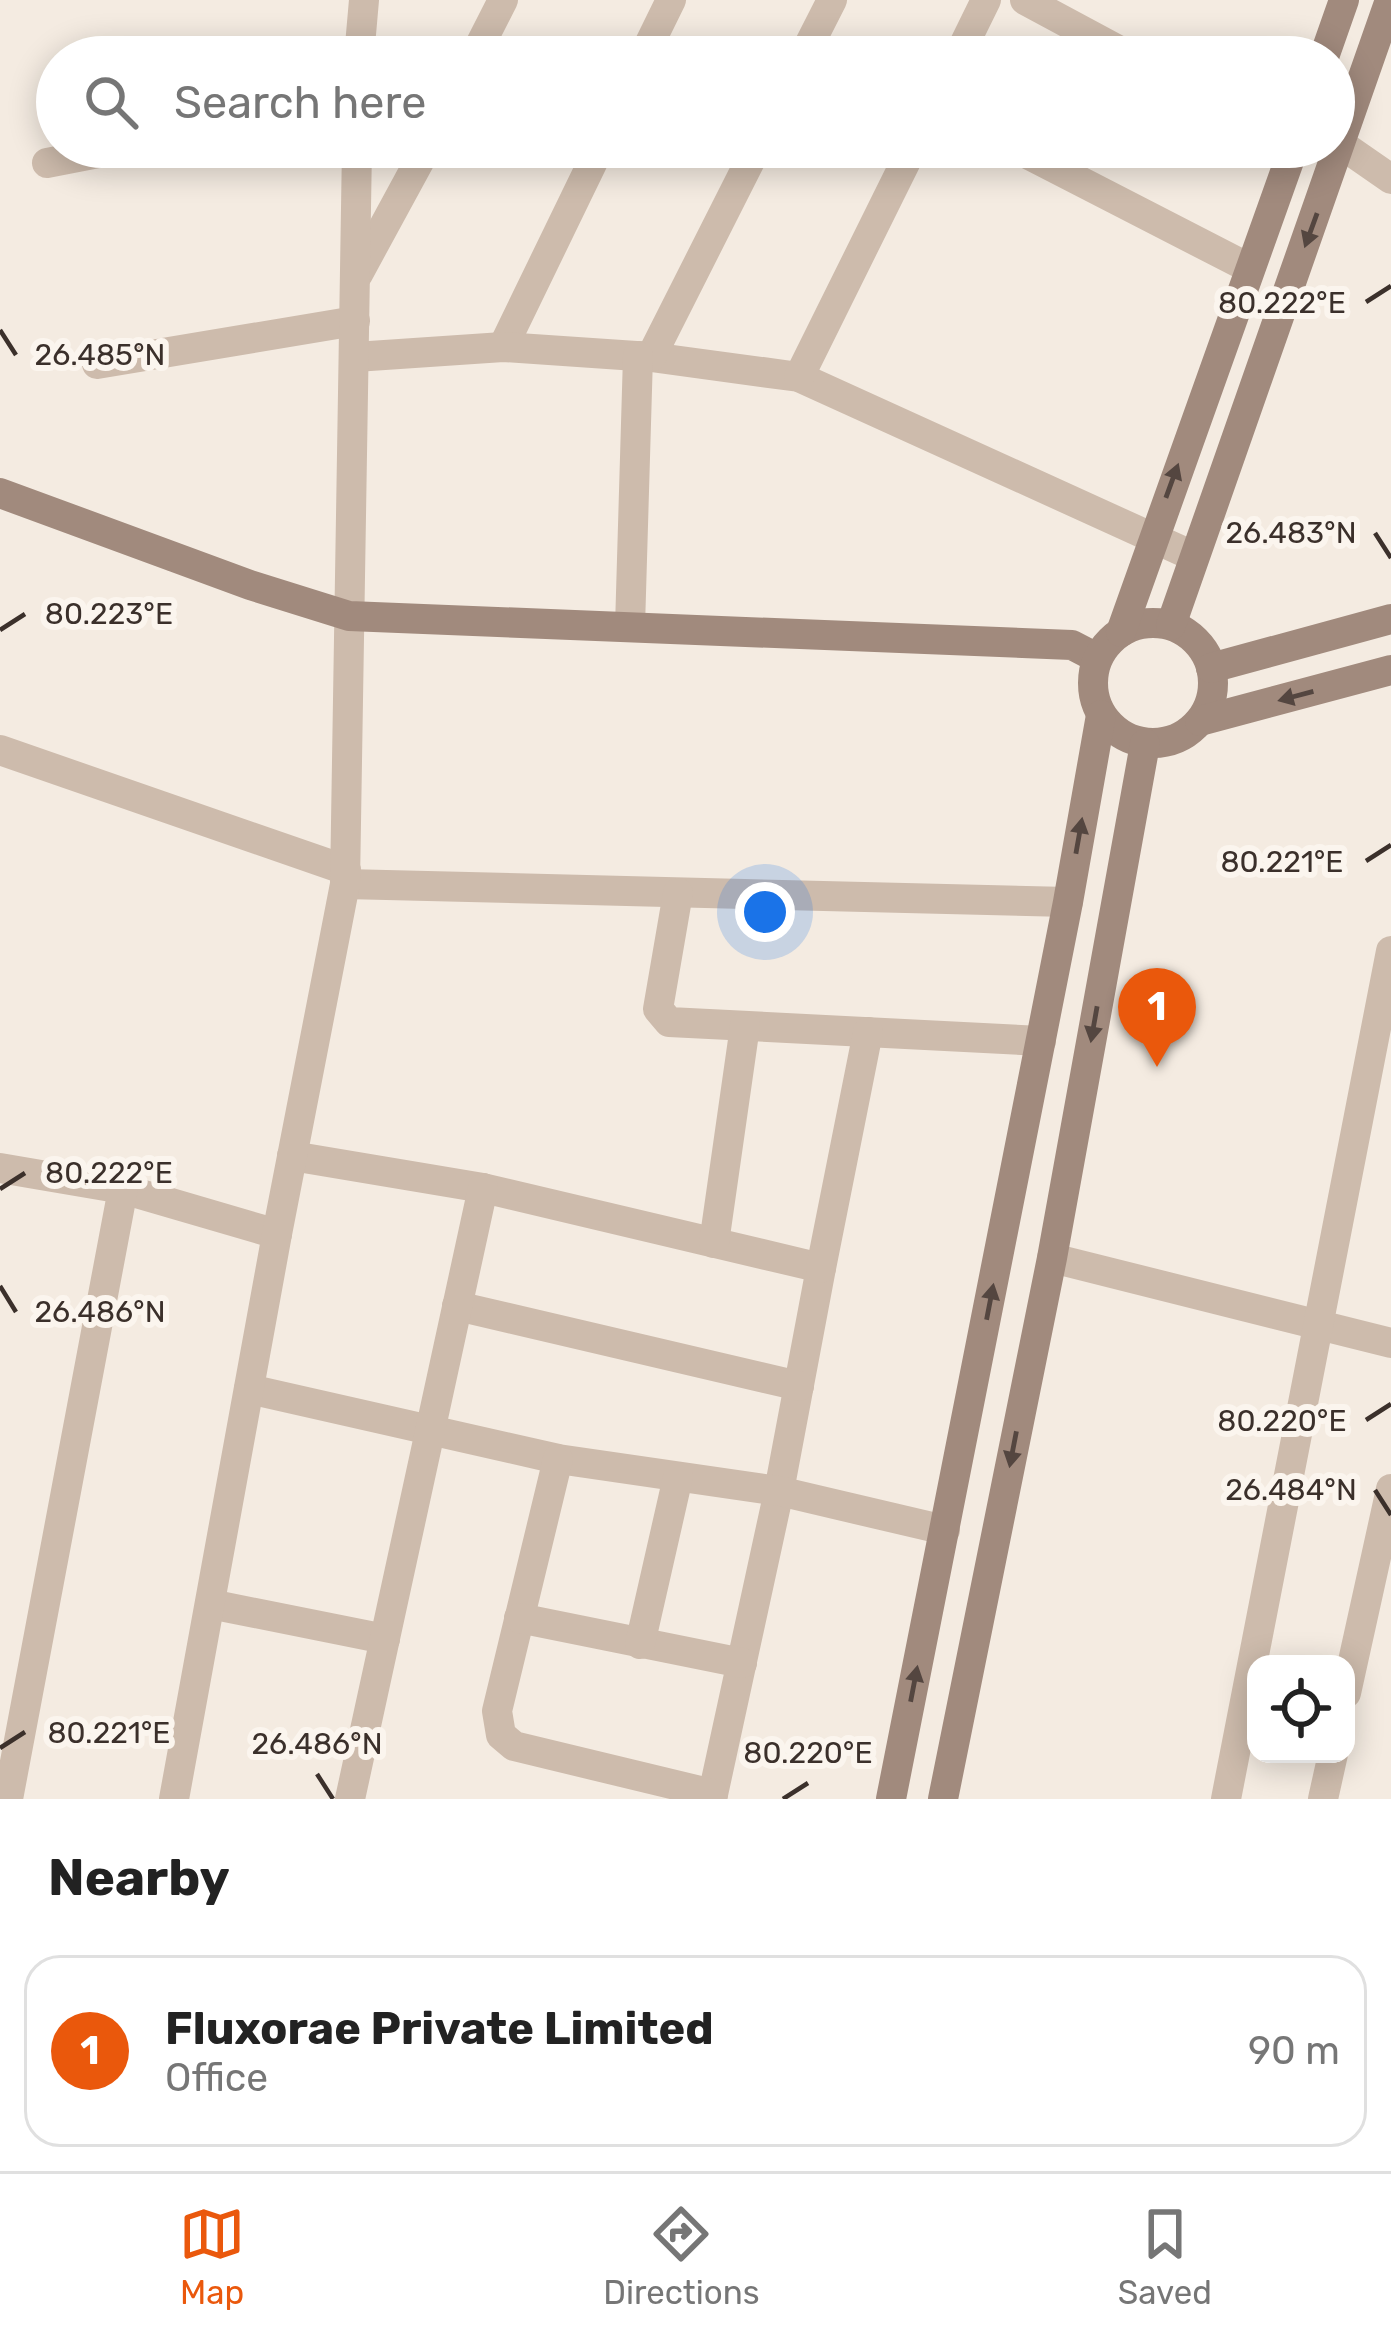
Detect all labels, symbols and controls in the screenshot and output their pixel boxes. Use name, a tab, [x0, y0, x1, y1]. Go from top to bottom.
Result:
search box	[36, 36, 1355, 168]
icon: search	[78, 69, 144, 135]
text: Search here	[174, 76, 426, 129]
one-way arrow	[1301, 212, 1319, 248]
text: 80.222°E	[1218, 285, 1346, 321]
text: 26.485°N	[35, 337, 165, 373]
one-way arrow	[1164, 463, 1182, 499]
text: 26.483°N	[1225, 515, 1357, 551]
text: 80.223°E	[45, 596, 173, 632]
one-way arrow	[1277, 687, 1314, 706]
one-way arrow	[1071, 817, 1089, 855]
text: 80.221°E	[1220, 844, 1344, 880]
your location	[735, 882, 795, 942]
pin: 1	[1118, 968, 1196, 1067]
one-way arrow	[1084, 1006, 1103, 1043]
text: 80.222°E	[45, 1155, 173, 1191]
one-way arrow	[981, 1282, 1000, 1320]
text: 26.486°N	[34, 1294, 166, 1330]
text: 80.220°E	[1217, 1403, 1347, 1439]
one-way arrow	[1003, 1430, 1022, 1468]
text: 26.484°N	[1225, 1472, 1357, 1508]
map controls	[1247, 1655, 1355, 1763]
button: locate	[1247, 1655, 1355, 1763]
one-way arrow	[905, 1665, 924, 1703]
text: 80.221°E	[47, 1715, 171, 1751]
text: 26.486°N	[251, 1726, 383, 1762]
text: 80.220°E	[743, 1735, 873, 1771]
text: Nearby	[48, 1847, 230, 1908]
text: Fluxorae Private Limited	[165, 2002, 714, 2055]
text: 1	[80, 2028, 100, 2074]
text: 90 m	[1248, 2028, 1340, 2074]
text: Office	[165, 2055, 268, 2101]
tab: Map	[179, 2201, 245, 2312]
tab: Directions	[603, 2201, 760, 2312]
tab: Saved	[1118, 2201, 1212, 2312]

